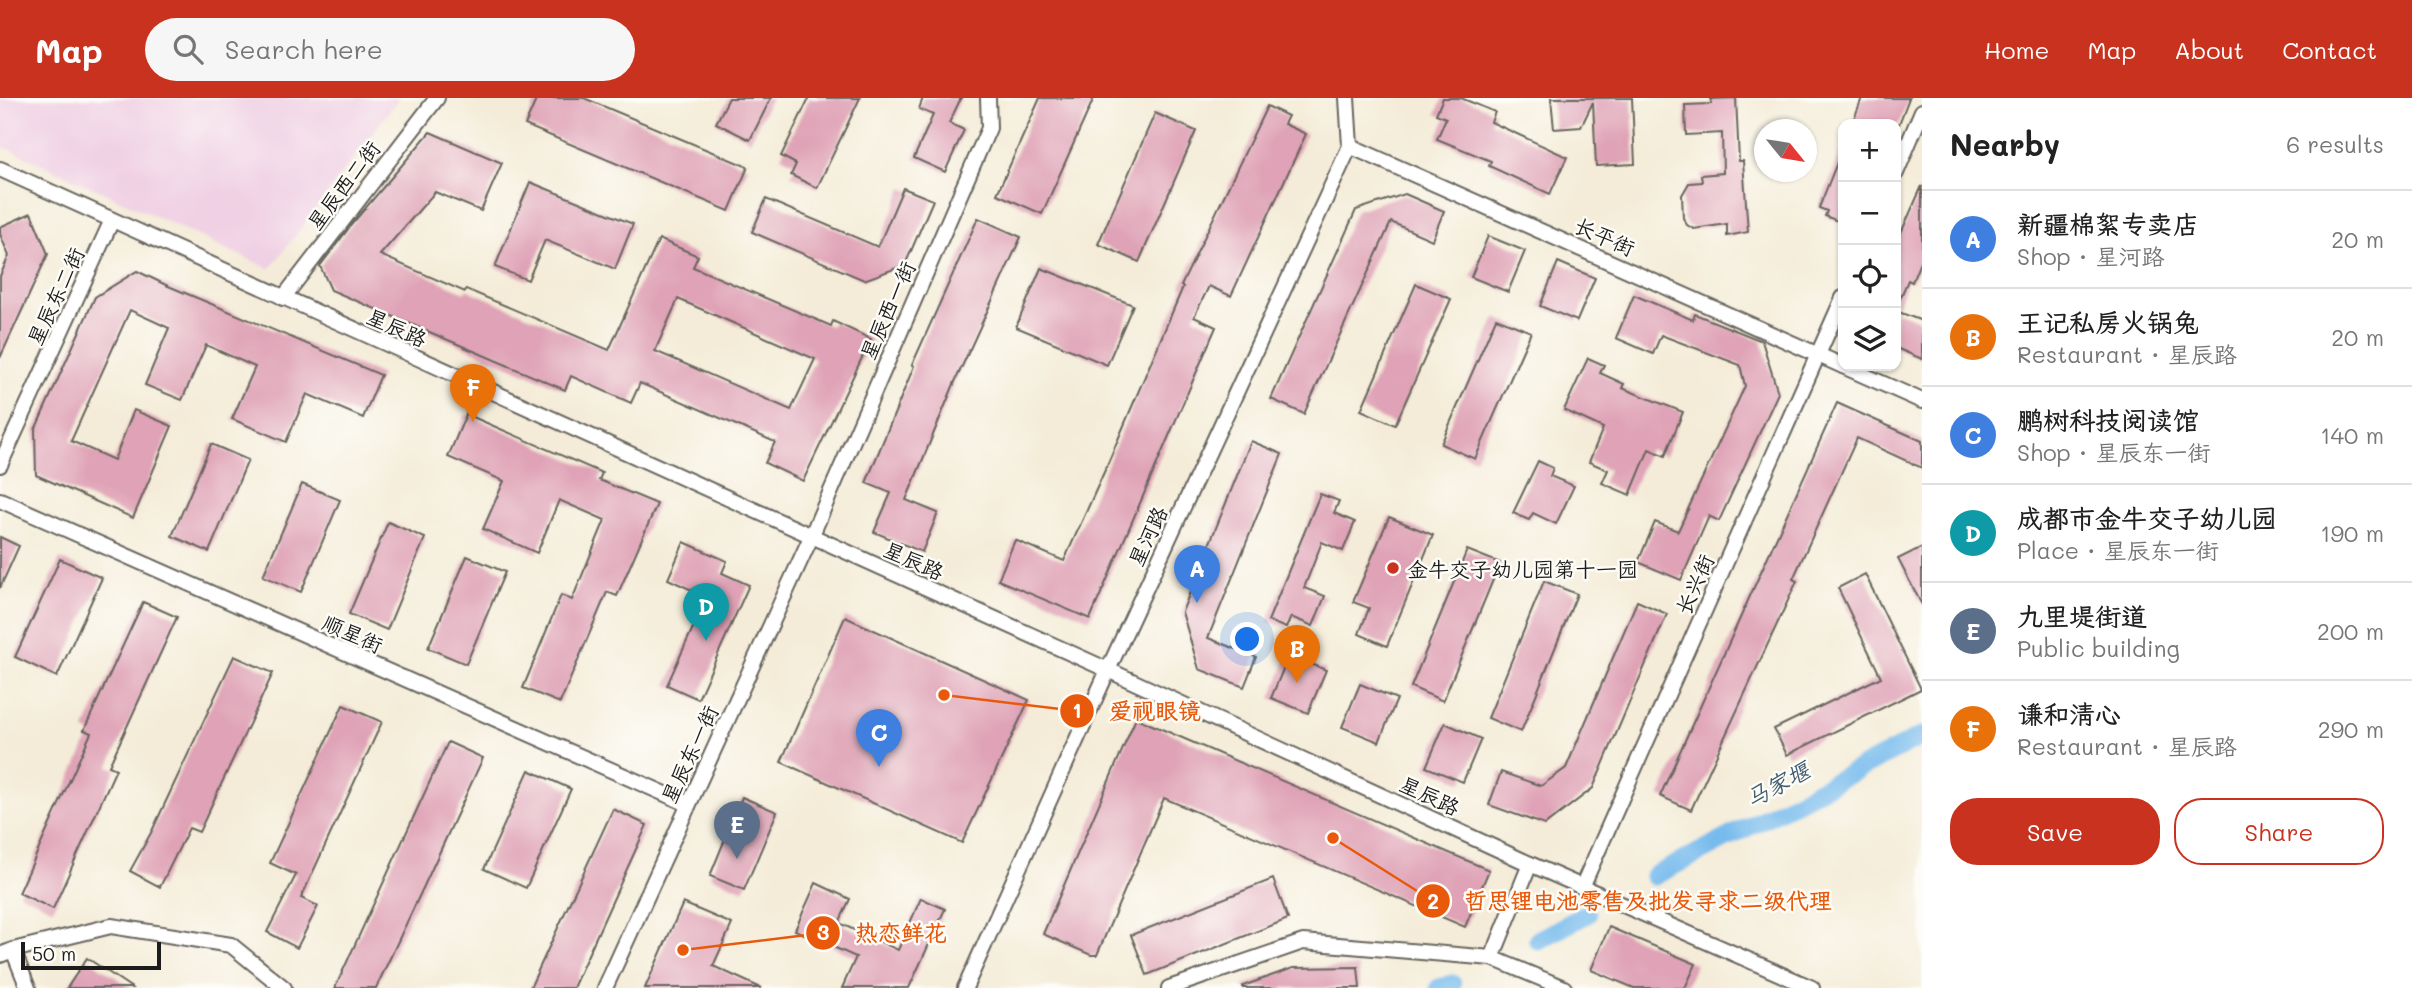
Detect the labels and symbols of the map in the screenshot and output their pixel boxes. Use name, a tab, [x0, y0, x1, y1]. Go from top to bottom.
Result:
north arrow	[1754, 119, 1817, 182]
street label: 星辰西二街	[301, 135, 385, 235]
street label: 长平街	[1571, 211, 1639, 261]
street label: 星辰东二街	[21, 243, 89, 349]
street label: 星辰西一街	[853, 257, 921, 363]
street label: 星辰路	[363, 302, 431, 352]
pin: F	[450, 364, 496, 422]
street label: 星河路	[1121, 502, 1173, 570]
street label: 星辰路	[880, 535, 948, 585]
pin: A	[1174, 545, 1220, 603]
street label: 长兴街	[1669, 550, 1719, 618]
place label: 金牛交子幼儿园第十一园	[1407, 555, 1638, 582]
marker: 金牛交子幼儿园第十一园	[1385, 560, 1401, 576]
pin: D	[683, 583, 729, 641]
street label: 顺星街	[319, 608, 387, 658]
your location	[1230, 622, 1264, 656]
pin: B	[1274, 625, 1320, 683]
callout: 爱视眼镜	[1060, 689, 1215, 733]
text: 爱视眼镜	[1109, 695, 1201, 725]
text: 1	[1072, 696, 1082, 723]
street label: 星辰东一街	[655, 701, 723, 807]
pin: C	[856, 709, 902, 767]
water label: 马家堰	[1739, 753, 1817, 813]
street label: 星辰路	[1396, 769, 1464, 821]
pin: E	[714, 801, 760, 859]
callout: 哲思锂电池零售及批发寻求二级代理	[1415, 879, 1846, 923]
text: 哲思锂电池零售及批发寻求二级代理	[1464, 885, 1832, 915]
text: 2	[1427, 887, 1439, 914]
callout: 热恋鲜花	[806, 911, 961, 955]
text: 热恋鲜花	[855, 917, 947, 947]
text: 3	[817, 918, 829, 945]
scale bar	[21, 939, 161, 971]

